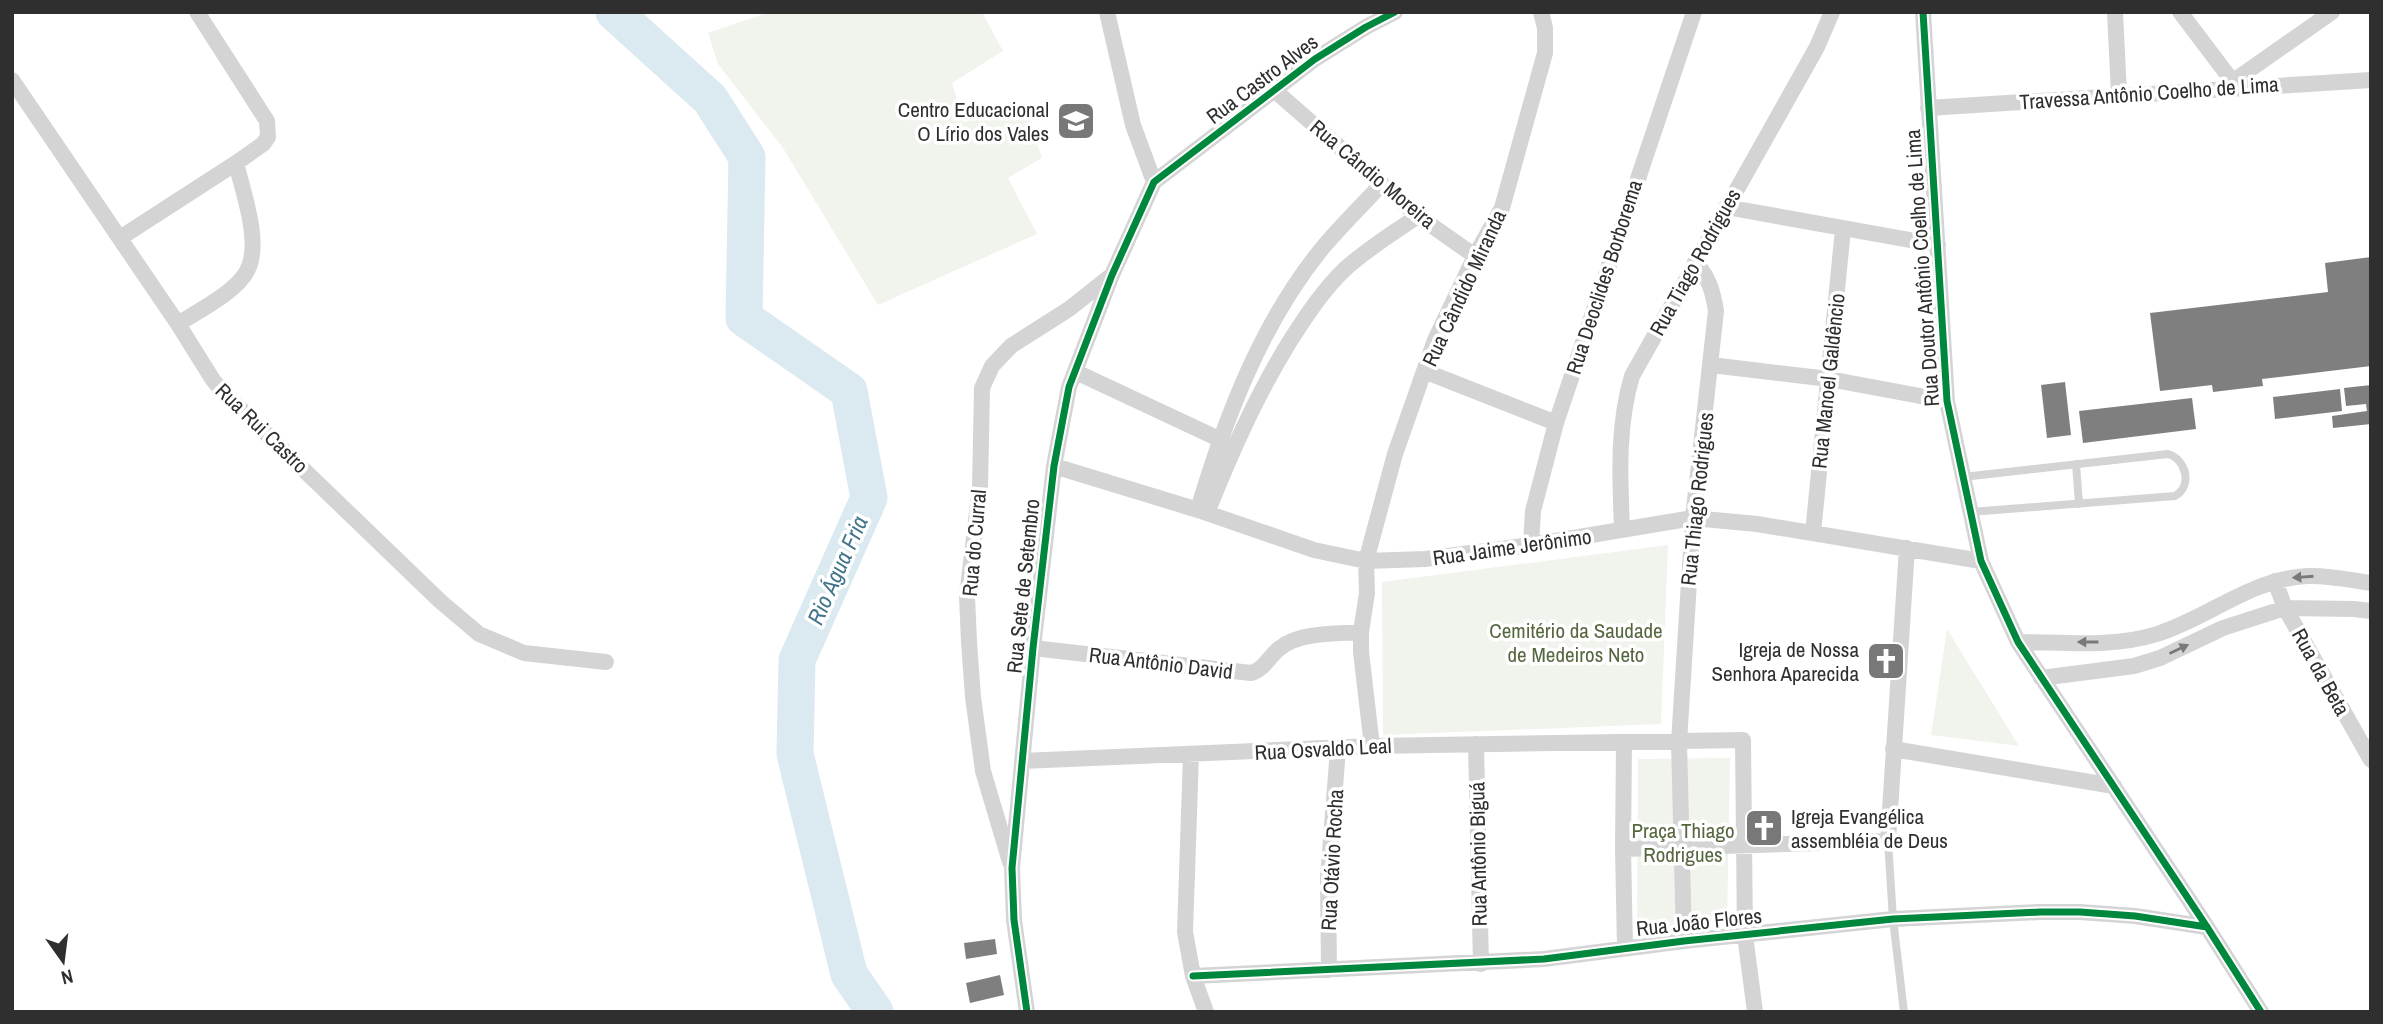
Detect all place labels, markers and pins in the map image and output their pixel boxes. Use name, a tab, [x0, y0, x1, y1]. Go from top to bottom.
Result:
place label: Centro Educacional O Lírio dos Vales	[898, 95, 1049, 148]
school or university icon: Centro Educacional O Lírio dos Vales	[1055, 100, 1097, 142]
place label: Igreja de Nossa Senhora Aparecida	[1712, 635, 1859, 688]
church icon: Igreja de Nossa Senhora Aparecida	[1865, 640, 1907, 682]
place label: Igreja Evangélica assembléia de Deus	[1791, 802, 1948, 855]
church icon: Igreja Evangélica assembléia de Deus	[1743, 807, 1785, 849]

